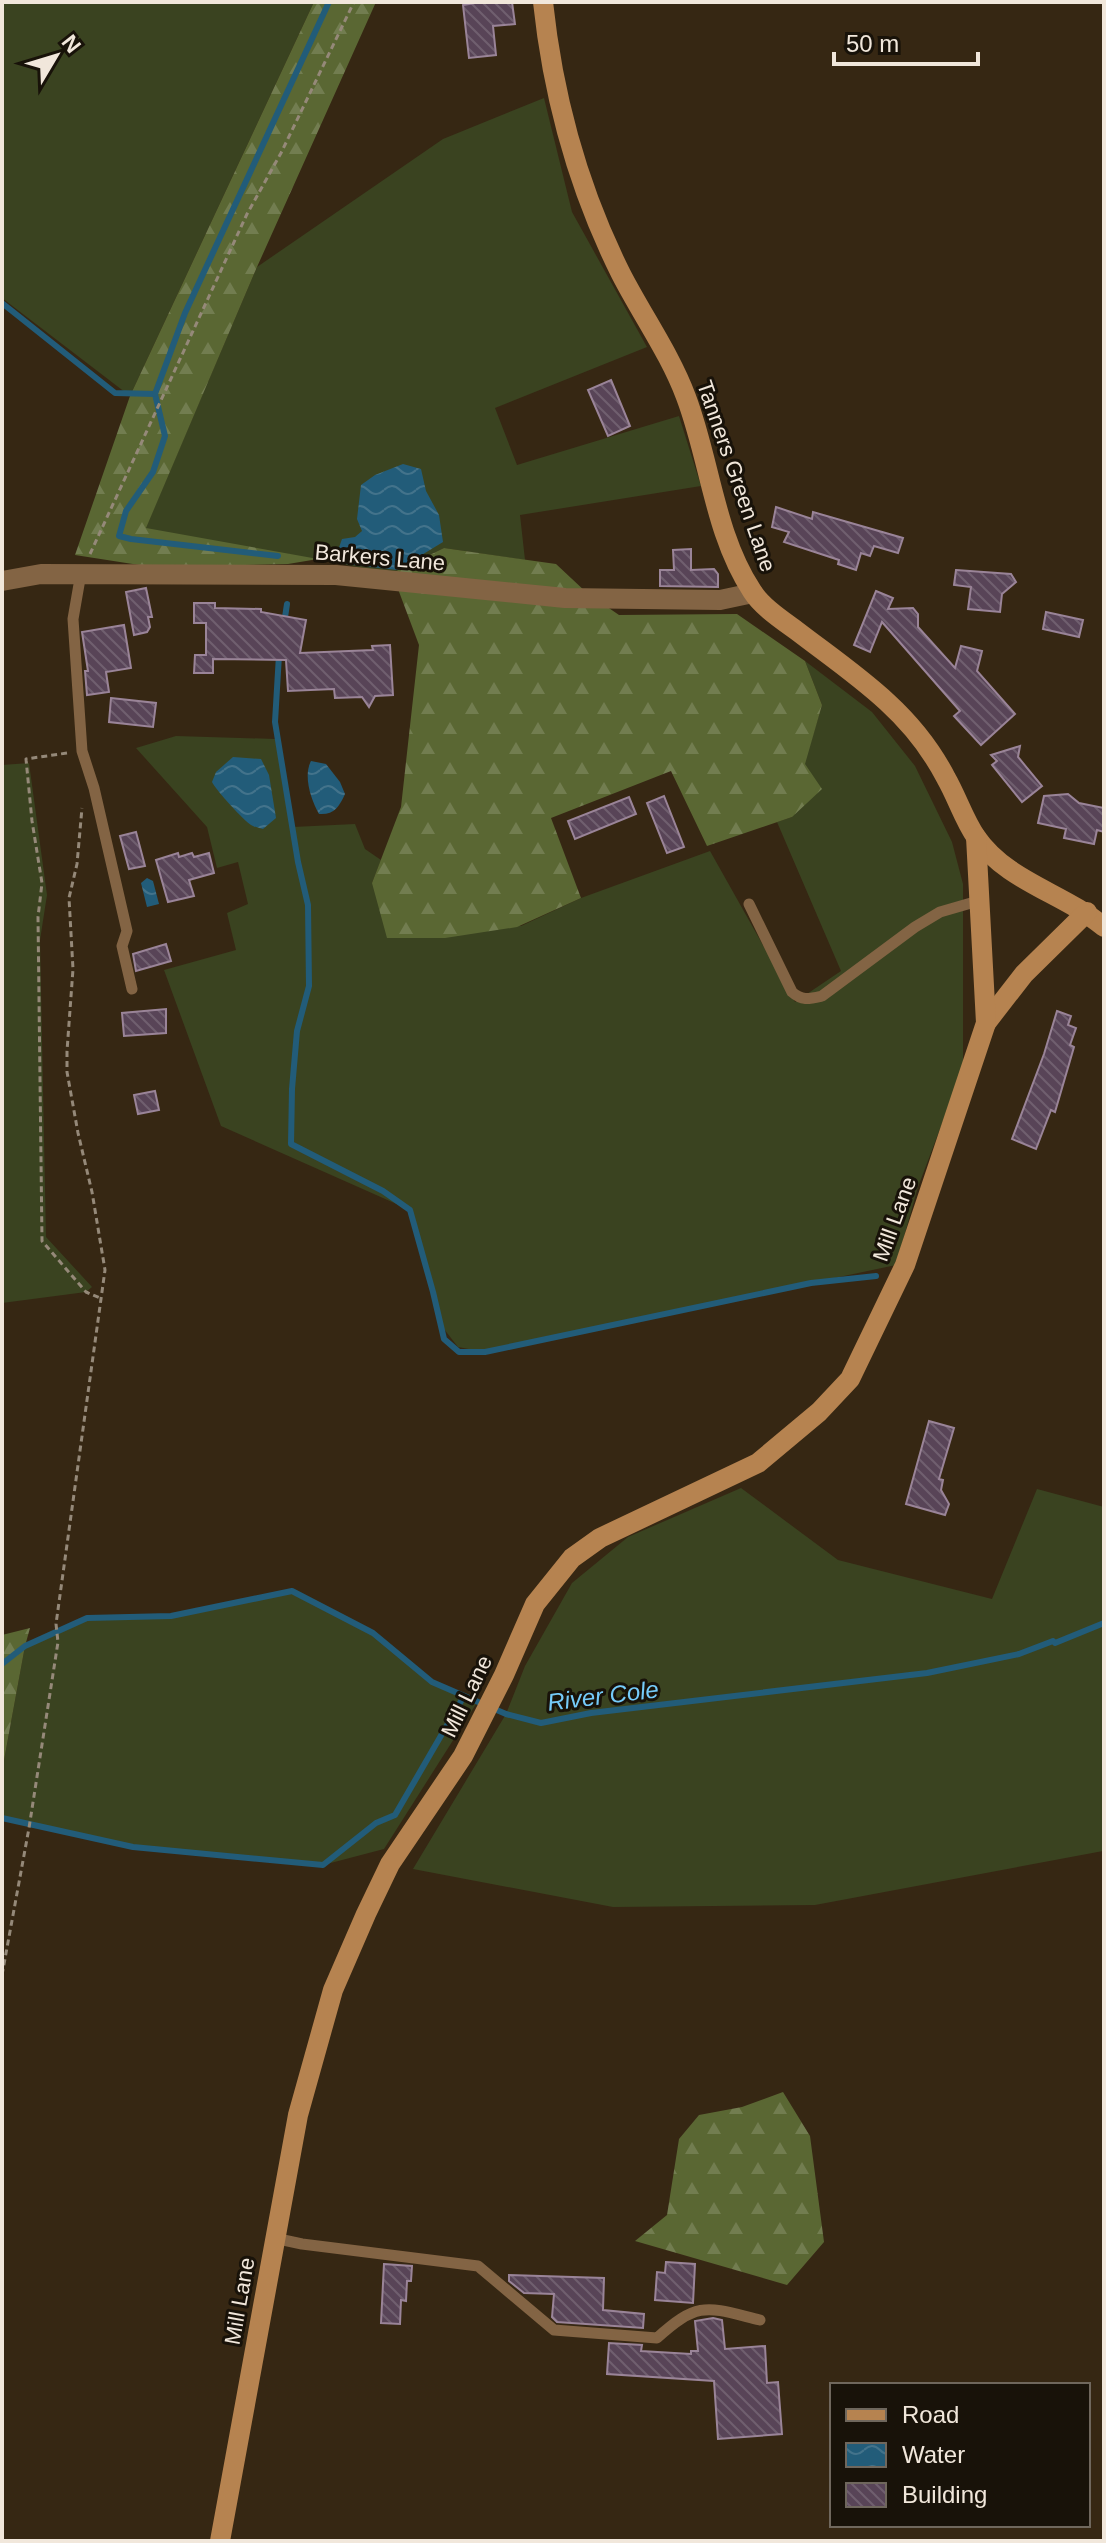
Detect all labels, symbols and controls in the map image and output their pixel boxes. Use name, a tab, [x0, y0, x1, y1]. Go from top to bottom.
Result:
north arrow	[16, 16, 96, 96]
scale bar	[834, 16, 978, 66]
text: N	[57, 30, 86, 58]
text: 50 m	[846, 30, 899, 57]
street label: Tanners Green Lane	[692, 377, 781, 575]
street label: Barkers Lane	[314, 539, 446, 576]
street label: Mill Lane	[868, 1174, 921, 1265]
street label: Mill Lane	[436, 1651, 497, 1741]
water label: River Cole	[546, 1675, 660, 1716]
street label: Mill Lane	[220, 2256, 259, 2347]
legend	[830, 2383, 1090, 2527]
text: Road	[902, 2401, 959, 2428]
text: Water	[902, 2441, 965, 2468]
text: Building	[902, 2481, 987, 2508]

